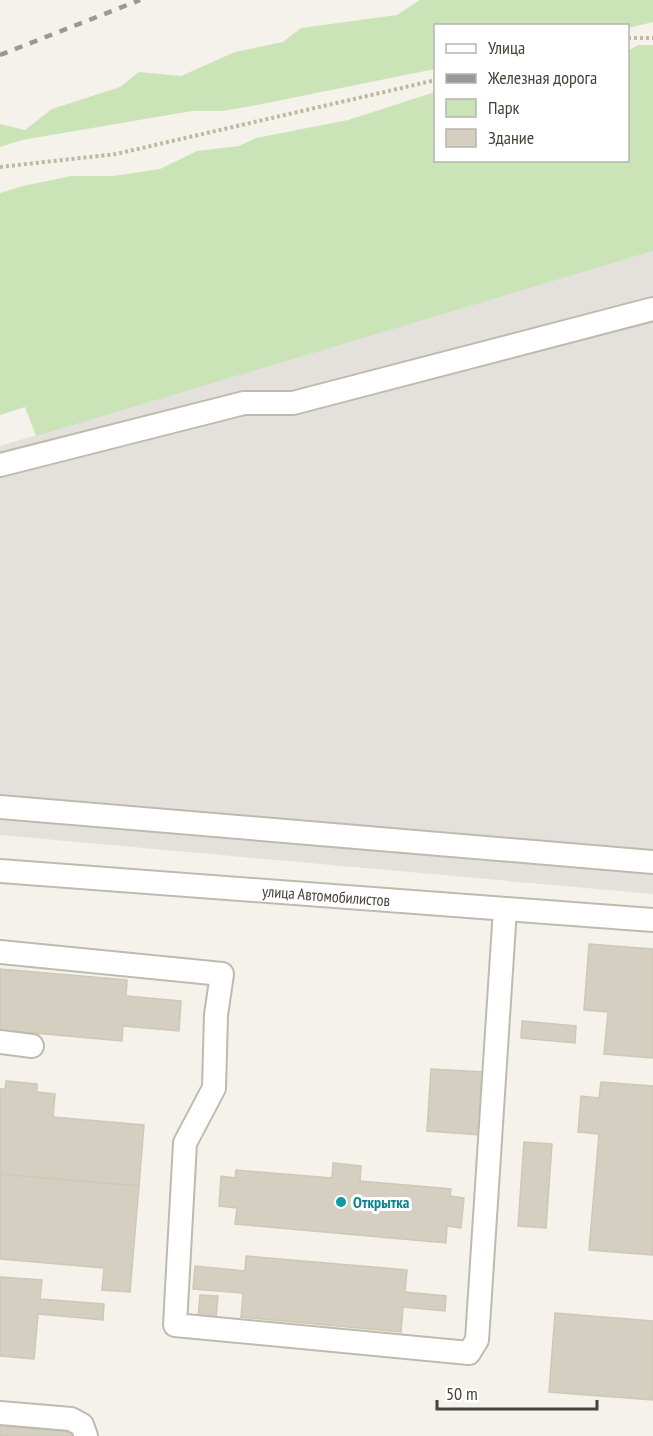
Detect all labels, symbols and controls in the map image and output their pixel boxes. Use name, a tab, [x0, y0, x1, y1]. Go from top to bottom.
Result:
legend	[434, 24, 629, 162]
text: Улица	[488, 36, 525, 59]
text: Железная дорога	[487, 66, 597, 89]
text: Парк	[488, 96, 519, 119]
text: Здание	[488, 126, 534, 149]
street label: улица Автомобилистов	[261, 881, 391, 910]
place label: Открытка	[353, 1192, 410, 1212]
marker: Открытка	[334, 1195, 348, 1209]
scale bar	[437, 1373, 598, 1411]
text: 50 m	[446, 1382, 478, 1405]

